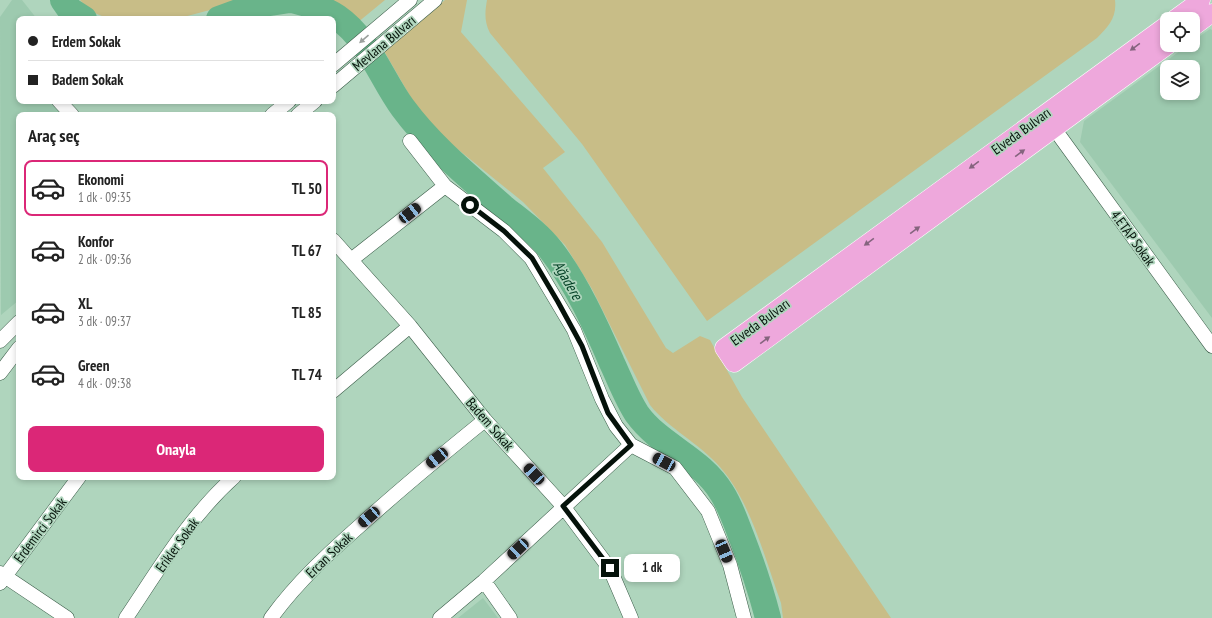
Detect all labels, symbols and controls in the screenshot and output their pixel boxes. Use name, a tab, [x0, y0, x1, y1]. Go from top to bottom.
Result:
street label: Mevlana Bulvarı	[349, 11, 419, 75]
map controls	[1160, 12, 1200, 100]
button: locate	[1160, 12, 1200, 52]
text: Erdem Sokak	[52, 32, 121, 51]
one-way arrow	[359, 34, 369, 43]
one-way arrow	[1130, 43, 1141, 52]
button: layers	[1160, 60, 1200, 100]
text: Badem Sokak	[52, 70, 123, 89]
street label: Elveda Bulvarı	[988, 103, 1054, 159]
text: Araç seç	[28, 124, 80, 147]
one-way arrow	[1015, 149, 1026, 157]
one-way arrow	[969, 161, 979, 169]
icon: car	[30, 170, 66, 206]
text: Ekonomi	[78, 170, 124, 189]
text: TL 50	[292, 179, 322, 198]
text: 1 dk · 09:35	[78, 189, 131, 206]
route start	[461, 196, 479, 214]
car	[397, 201, 423, 225]
street label: 4.ETAP Sokak	[1107, 207, 1159, 270]
one-way arrow	[910, 226, 921, 234]
icon: car	[30, 232, 66, 268]
text: Konfor	[78, 232, 114, 251]
one-way arrow	[864, 238, 874, 246]
text: TL 67	[292, 241, 322, 260]
text: 2 dk · 09:36	[78, 251, 131, 268]
water label: Ağadere	[549, 257, 587, 304]
icon: car	[30, 294, 66, 330]
text: XL	[78, 294, 92, 313]
street label: Elveda Bulvarı	[727, 294, 793, 350]
text: TL 85	[292, 303, 322, 322]
text: 3 dk · 09:37	[78, 313, 131, 330]
one-way arrow	[760, 336, 770, 344]
icon: car	[30, 356, 66, 392]
text: Green	[78, 356, 110, 375]
text: TL 74	[292, 365, 322, 384]
text: 4 dk · 09:38	[78, 375, 131, 392]
street label: Badem Sokak	[462, 394, 518, 455]
button: Onayla	[28, 426, 324, 472]
car	[424, 446, 450, 470]
car	[651, 451, 677, 473]
car	[521, 461, 547, 487]
street label: Erdemirci Sokak	[10, 493, 71, 566]
car	[356, 505, 382, 529]
street label: Erikler Sokak	[151, 514, 203, 576]
street label: Ercan Sokak	[302, 528, 357, 582]
car	[505, 536, 531, 562]
car	[714, 538, 734, 564]
callout: 1 dk	[624, 554, 680, 582]
route end	[601, 559, 619, 577]
text: 1 dk	[642, 559, 662, 576]

